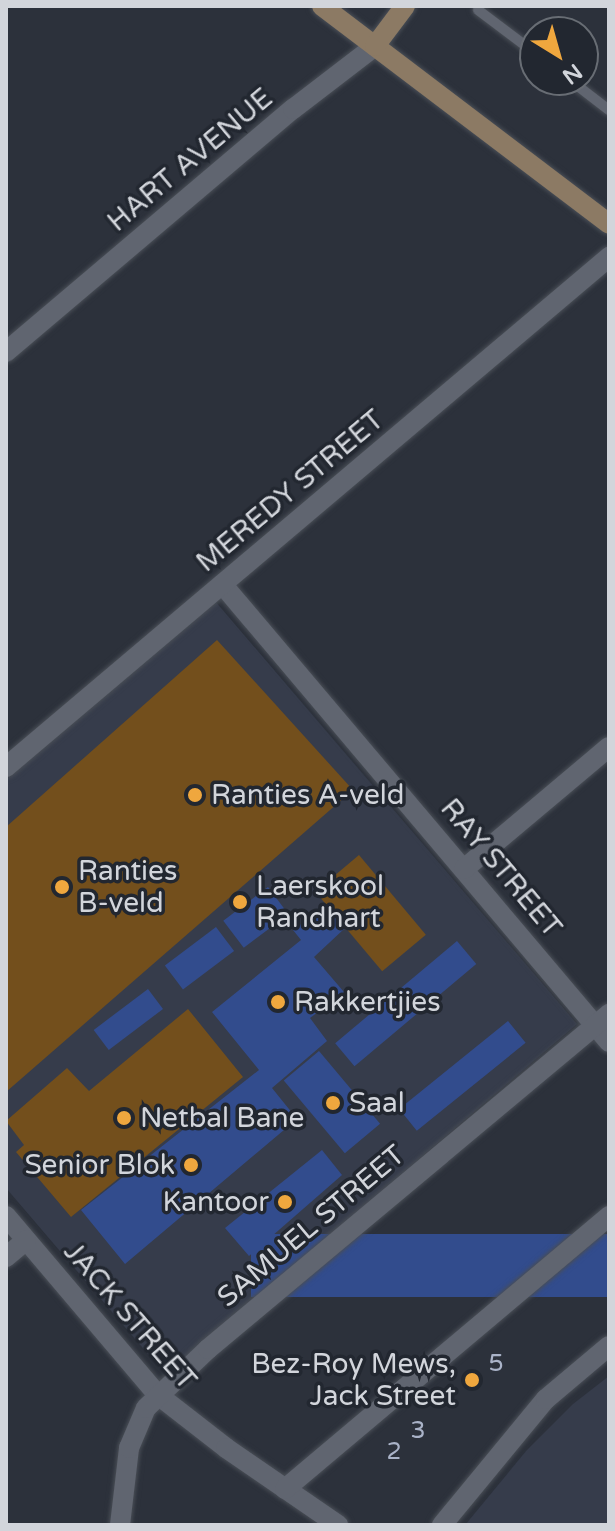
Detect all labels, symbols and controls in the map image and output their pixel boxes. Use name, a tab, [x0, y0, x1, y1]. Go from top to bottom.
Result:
north arrow	[519, 16, 599, 96]
text: N	[557, 58, 587, 89]
street label: HART AVENUE	[101, 81, 279, 239]
street label: MEREDY STREET	[190, 403, 390, 579]
place label: Ranties A-veld	[211, 778, 404, 812]
marker: Ranties A-veld	[186, 786, 204, 804]
street label: RAY STREET	[433, 792, 569, 944]
place label: Ranties B-veld	[78, 854, 177, 920]
place label: Laerskool Randhart	[256, 869, 384, 935]
marker: Ranties B-veld	[53, 878, 71, 896]
marker: Laerskool Randhart	[231, 893, 249, 911]
place label: Rakkertjies	[294, 985, 441, 1019]
marker: Rakkertjies	[269, 993, 287, 1011]
place label: Saal	[349, 1086, 405, 1120]
marker: Saal	[324, 1094, 342, 1112]
place label: Netbal Bane	[140, 1101, 304, 1135]
marker: Netbal Bane	[115, 1109, 133, 1127]
street label: SAMUEL STREET	[211, 1138, 411, 1314]
place label: Senior Blok	[24, 1148, 175, 1182]
marker: Senior Blok	[182, 1156, 200, 1174]
place label: Kantoor	[163, 1185, 269, 1219]
marker: Kantoor	[276, 1193, 294, 1211]
street label: JACK STREET	[57, 1235, 203, 1397]
place label: Bez-Roy Mews, Jack Street	[251, 1347, 456, 1413]
house number: 5	[488, 1350, 504, 1378]
marker: Bez-Roy Mews, Jack Street	[463, 1371, 481, 1389]
house number: 3	[410, 1417, 426, 1445]
house number: 2	[386, 1438, 402, 1466]

